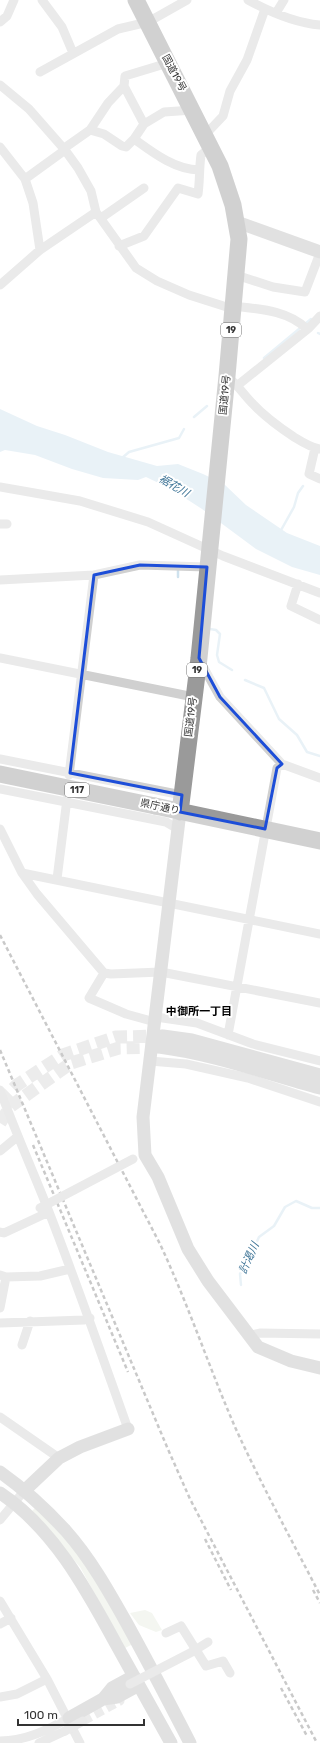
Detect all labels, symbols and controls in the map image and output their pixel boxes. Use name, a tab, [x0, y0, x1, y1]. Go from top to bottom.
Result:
street label: 国道19号	[159, 52, 189, 94]
road number: 19	[221, 323, 241, 337]
street label: 国道19号	[217, 374, 233, 416]
water label: 裾花川	[156, 472, 192, 500]
road number: 19	[187, 663, 207, 677]
street label: 国道19号	[183, 696, 199, 738]
road number: 117	[65, 783, 89, 797]
street label: 県庁通り	[139, 797, 181, 817]
district label: 中御所一丁目	[166, 1005, 232, 1018]
water label: 計渇川	[236, 1239, 262, 1276]
scale bar	[18, 1701, 144, 1727]
text: 100 m	[24, 1708, 58, 1722]

